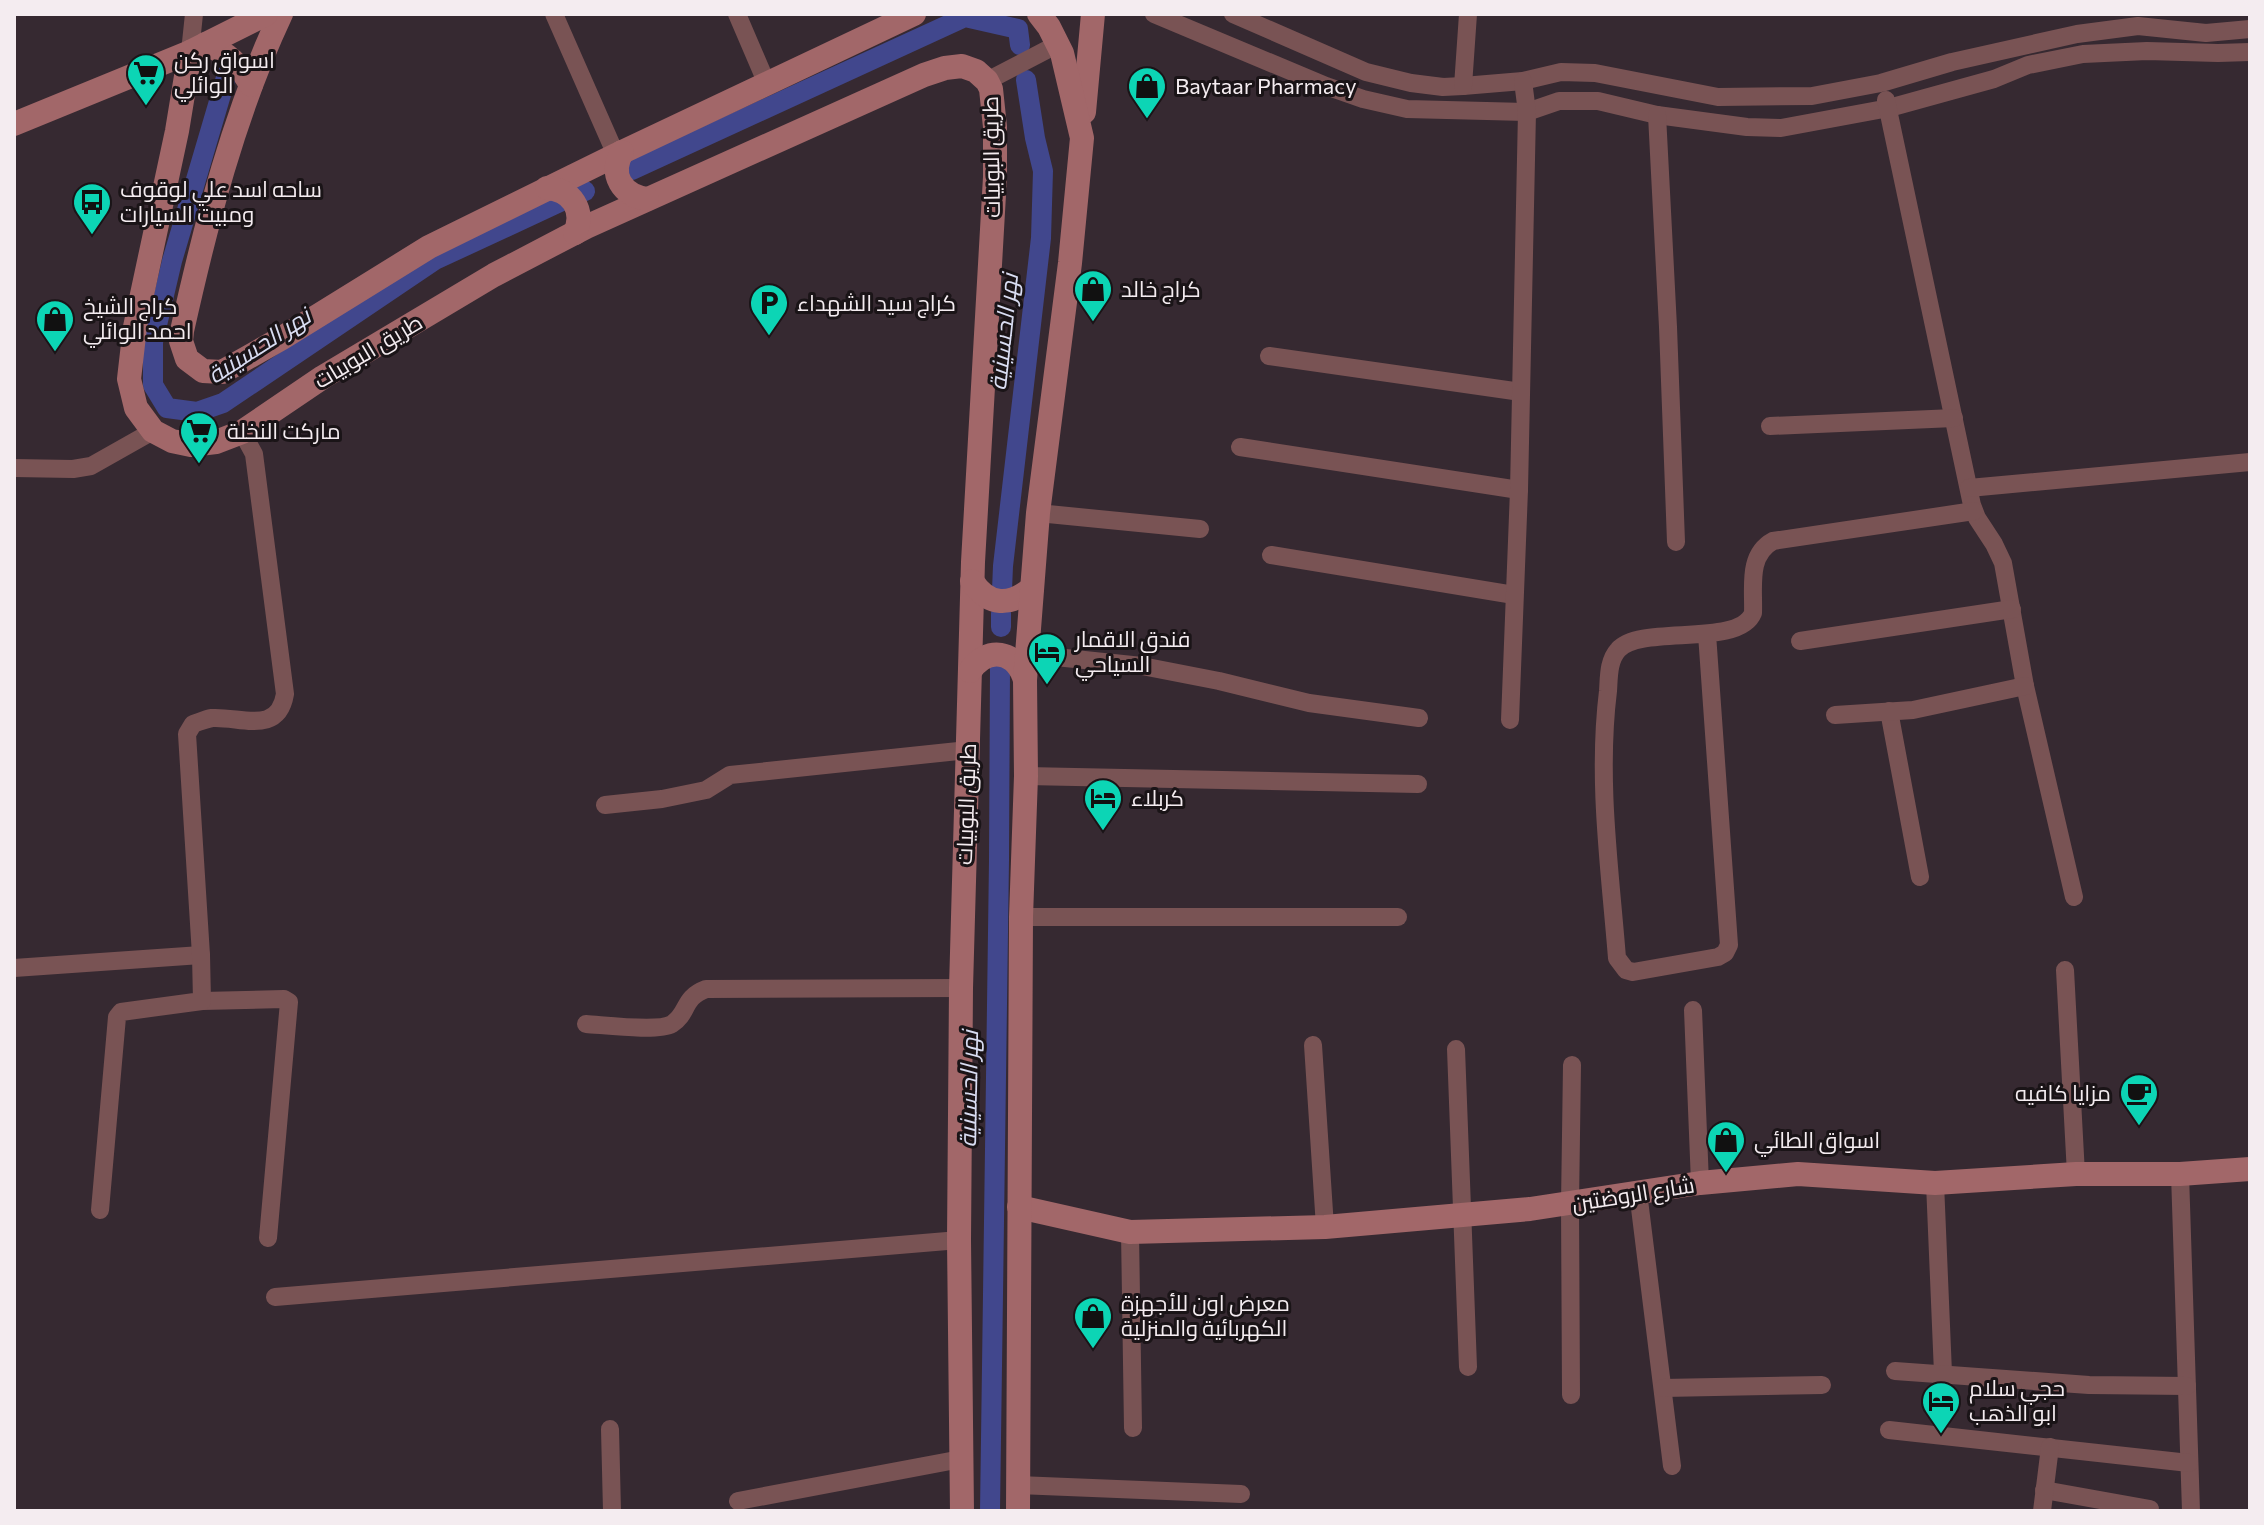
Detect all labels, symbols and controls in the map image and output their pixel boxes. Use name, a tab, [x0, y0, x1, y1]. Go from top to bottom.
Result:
place label: اسواق ركن الوائلي	[174, 46, 275, 102]
supermarket icon: اسواق ركن الوائلي	[125, 52, 167, 107]
shop icon: Baytaar Pharmacy	[1126, 65, 1168, 120]
place label: Baytaar Pharmacy	[1175, 72, 1357, 99]
street label: طريق البوبيات	[976, 96, 1006, 218]
place label: ساحه اسد علي لوقوف ومبيت السيارات	[120, 175, 322, 227]
bus stop icon: ساحه اسد علي لوقوف ومبيت السيارات	[71, 181, 113, 236]
shop icon: كراج خالد	[1072, 268, 1114, 323]
water label: نهر الحسينية	[982, 269, 1024, 392]
place label: كراج خالد	[1121, 275, 1201, 304]
parking icon: كراج سيد الشهداء	[748, 282, 790, 337]
place label: كراج سيد الشهداء	[797, 289, 956, 318]
place label: كراج الشيخ احمد الوائلي	[83, 292, 192, 348]
shop icon: كراج الشيخ احمد الوائلي	[34, 298, 76, 353]
water label: نهر الحسينية	[201, 299, 318, 390]
street label: طريق البوبيات	[309, 308, 427, 394]
supermarket icon: ماركت النخلة	[178, 410, 220, 465]
place label: ماركت النخلة	[227, 417, 341, 444]
place label: فندق الاقمار السياحي	[1073, 625, 1190, 681]
hotel icon: فندق الاقمار السياحي	[1026, 631, 1068, 686]
street label: طريق البوبيات	[950, 743, 982, 865]
hotel icon: كربلاء	[1082, 777, 1124, 832]
place label: كربلاء	[1131, 784, 1184, 811]
water label: نهر الحسينية	[952, 1028, 984, 1148]
cafe icon: مزايا كافيه	[2118, 1072, 2160, 1127]
place label: مزايا كافيه	[2015, 1079, 2111, 1106]
shop icon: اسواق الطائي	[1705, 1119, 1747, 1174]
place label: اسواق الطائي	[1754, 1126, 1880, 1157]
street label: شارع الروضتين	[1570, 1170, 1696, 1218]
place label: معرض اون للأجهزة الكهربائية والمنزلية	[1121, 1289, 1290, 1342]
shop icon: معرض اون للأجهزة الكهربائية والمنزلية	[1072, 1295, 1114, 1350]
place label: حجي سلام ابو الذهب	[1969, 1374, 2065, 1426]
hotel icon: حجي سلام ابو الذهب	[1920, 1380, 1962, 1435]

